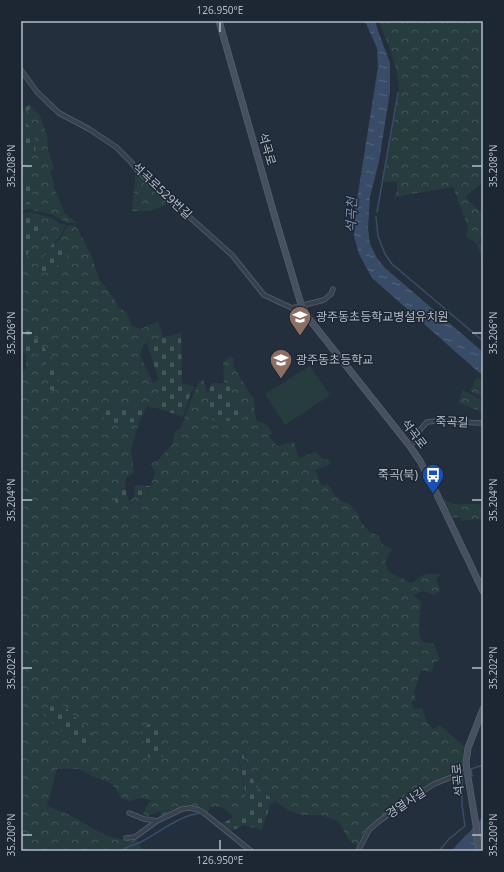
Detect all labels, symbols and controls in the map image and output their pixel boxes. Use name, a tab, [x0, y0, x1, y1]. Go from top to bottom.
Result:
text: 126.950°E	[197, 3, 243, 17]
street label: 석곡로	[255, 131, 280, 167]
text: 35.208°N	[4, 144, 18, 188]
text: 35.208°N	[486, 144, 500, 188]
street label: 석곡로529번길	[129, 159, 196, 223]
water label: 석곡천	[341, 196, 361, 233]
school or university icon: 광주동초등학교병설유치원	[287, 304, 313, 337]
place label: 광주동초등학교병설유치원	[316, 308, 448, 325]
text: 35.206°N	[4, 311, 18, 355]
text: 35.206°N	[486, 311, 500, 355]
school or university icon: 광주동초등학교	[268, 347, 294, 380]
place label: 광주동초등학교	[296, 351, 373, 368]
street label: 죽곡길	[435, 412, 469, 431]
street label: 석곡로	[398, 415, 431, 452]
bus stop icon: 죽곡(북)	[420, 462, 446, 495]
place label: 죽곡(북)	[378, 466, 418, 483]
text: 35.204°N	[4, 478, 18, 522]
text: 35.204°N	[486, 478, 500, 522]
text: 35.202°N	[4, 646, 18, 690]
text: 35.202°N	[486, 646, 500, 690]
street label: 석곡로	[447, 763, 468, 797]
street label: 경열사길	[383, 783, 429, 822]
text: 35.200°N	[4, 813, 18, 857]
text: 35.200°N	[486, 813, 500, 857]
text: 126.950°E	[197, 853, 243, 867]

